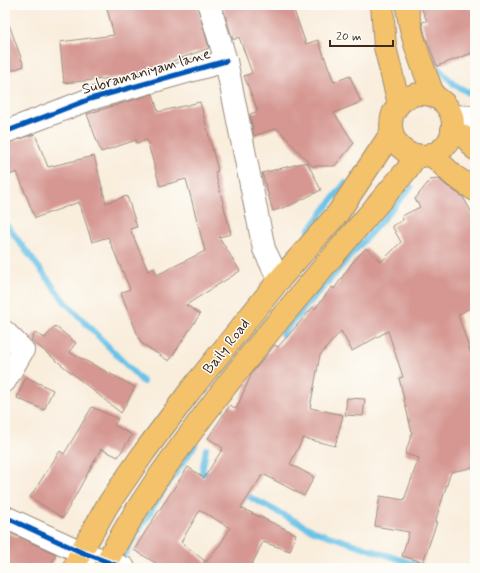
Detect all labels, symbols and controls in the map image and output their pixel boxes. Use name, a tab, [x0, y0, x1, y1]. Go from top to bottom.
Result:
scale bar	[330, 22, 393, 48]
text: 20 m	[336, 29, 362, 45]
street label: Subramaniyam lane	[80, 44, 213, 100]
street label: Baily Road	[199, 315, 255, 379]

